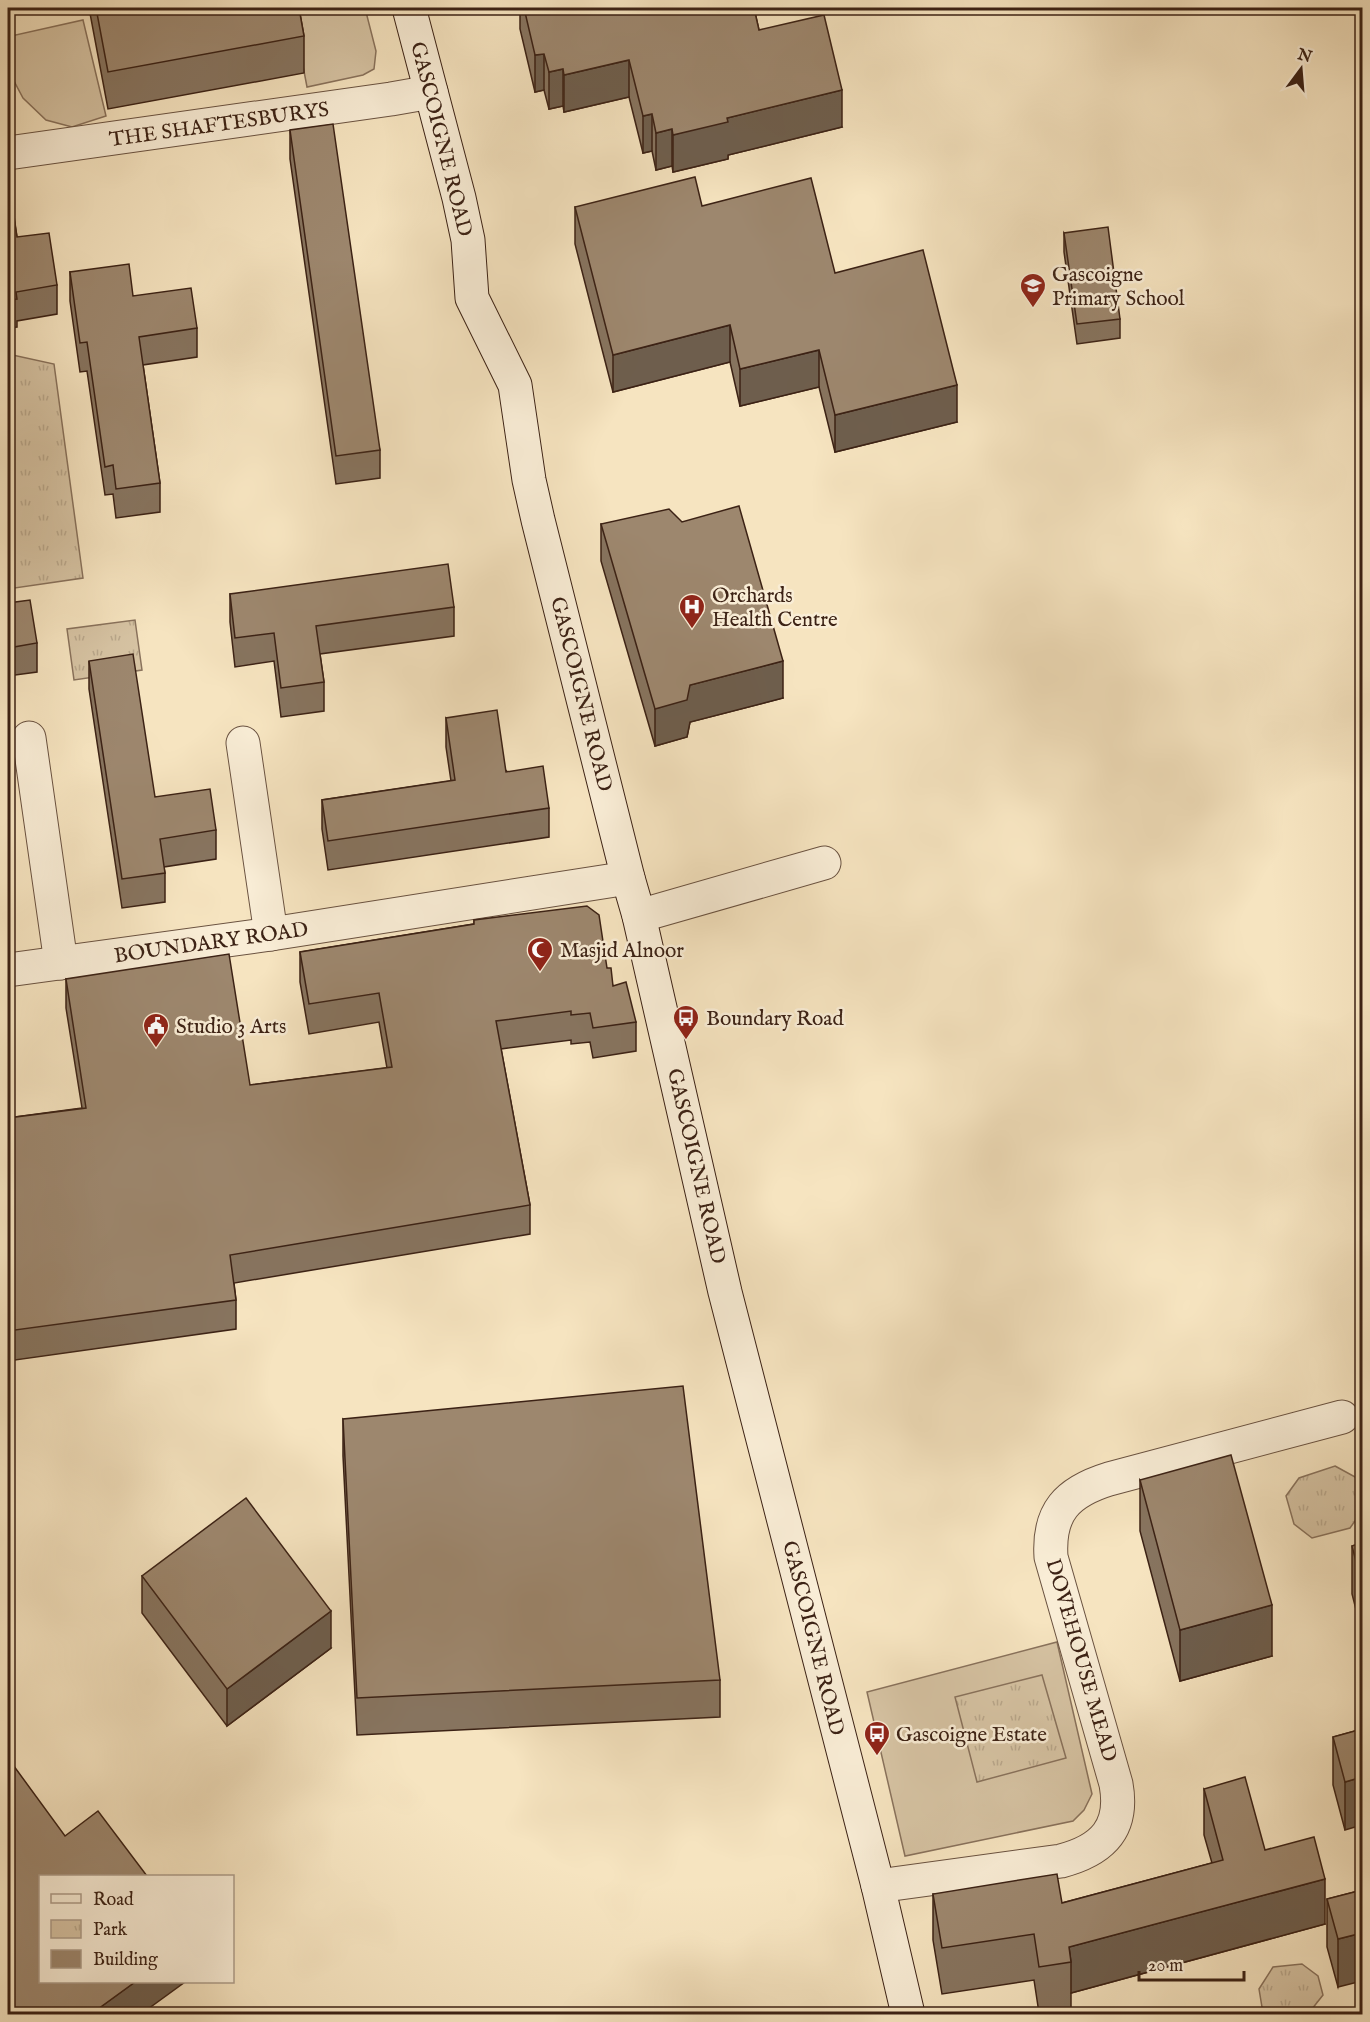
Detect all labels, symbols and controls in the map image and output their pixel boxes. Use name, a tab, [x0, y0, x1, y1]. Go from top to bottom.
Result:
street label: GASCOIGNE ROAD	[403, 39, 478, 240]
north arrow	[1271, 39, 1331, 99]
text: N	[1294, 45, 1314, 68]
street label: THE SHAFTESBURYS	[108, 97, 331, 154]
place label: Gascoigne Primary School	[1052, 262, 1185, 313]
school or university icon: Gascoigne Primary School	[1018, 271, 1048, 309]
place label: Orchards Health Centre	[712, 583, 838, 634]
hospital icon: Orchards Health Centre	[677, 592, 707, 630]
street label: GASCOIGNE ROAD	[543, 594, 618, 795]
street label: BOUNDARY ROAD	[112, 916, 310, 970]
mosque icon: Masjid Alnoor	[525, 935, 555, 973]
place label: Masjid Alnoor	[560, 938, 684, 965]
bus stop icon: Boundary Road	[671, 1003, 701, 1041]
place label: Boundary Road	[706, 1006, 844, 1033]
public building icon: Studio 3 Arts	[141, 1011, 171, 1049]
place label: Studio 3 Arts	[176, 1014, 286, 1041]
street label: GASCOIGNE ROAD	[660, 1066, 731, 1267]
street label: GASCOIGNE ROAD	[775, 1538, 850, 1739]
street label: DOVEHOUSE MEAD	[1039, 1556, 1123, 1765]
bus stop icon: Gascoigne Estate	[862, 1719, 892, 1757]
place label: Gascoigne Estate	[896, 1722, 1047, 1749]
legend	[39, 1875, 234, 1983]
text: Road	[93, 1889, 134, 1912]
text: Park	[93, 1919, 128, 1942]
scale bar	[1139, 1944, 1244, 1982]
text: Building	[93, 1949, 158, 1972]
text: 20 m	[1148, 1955, 1183, 1978]

